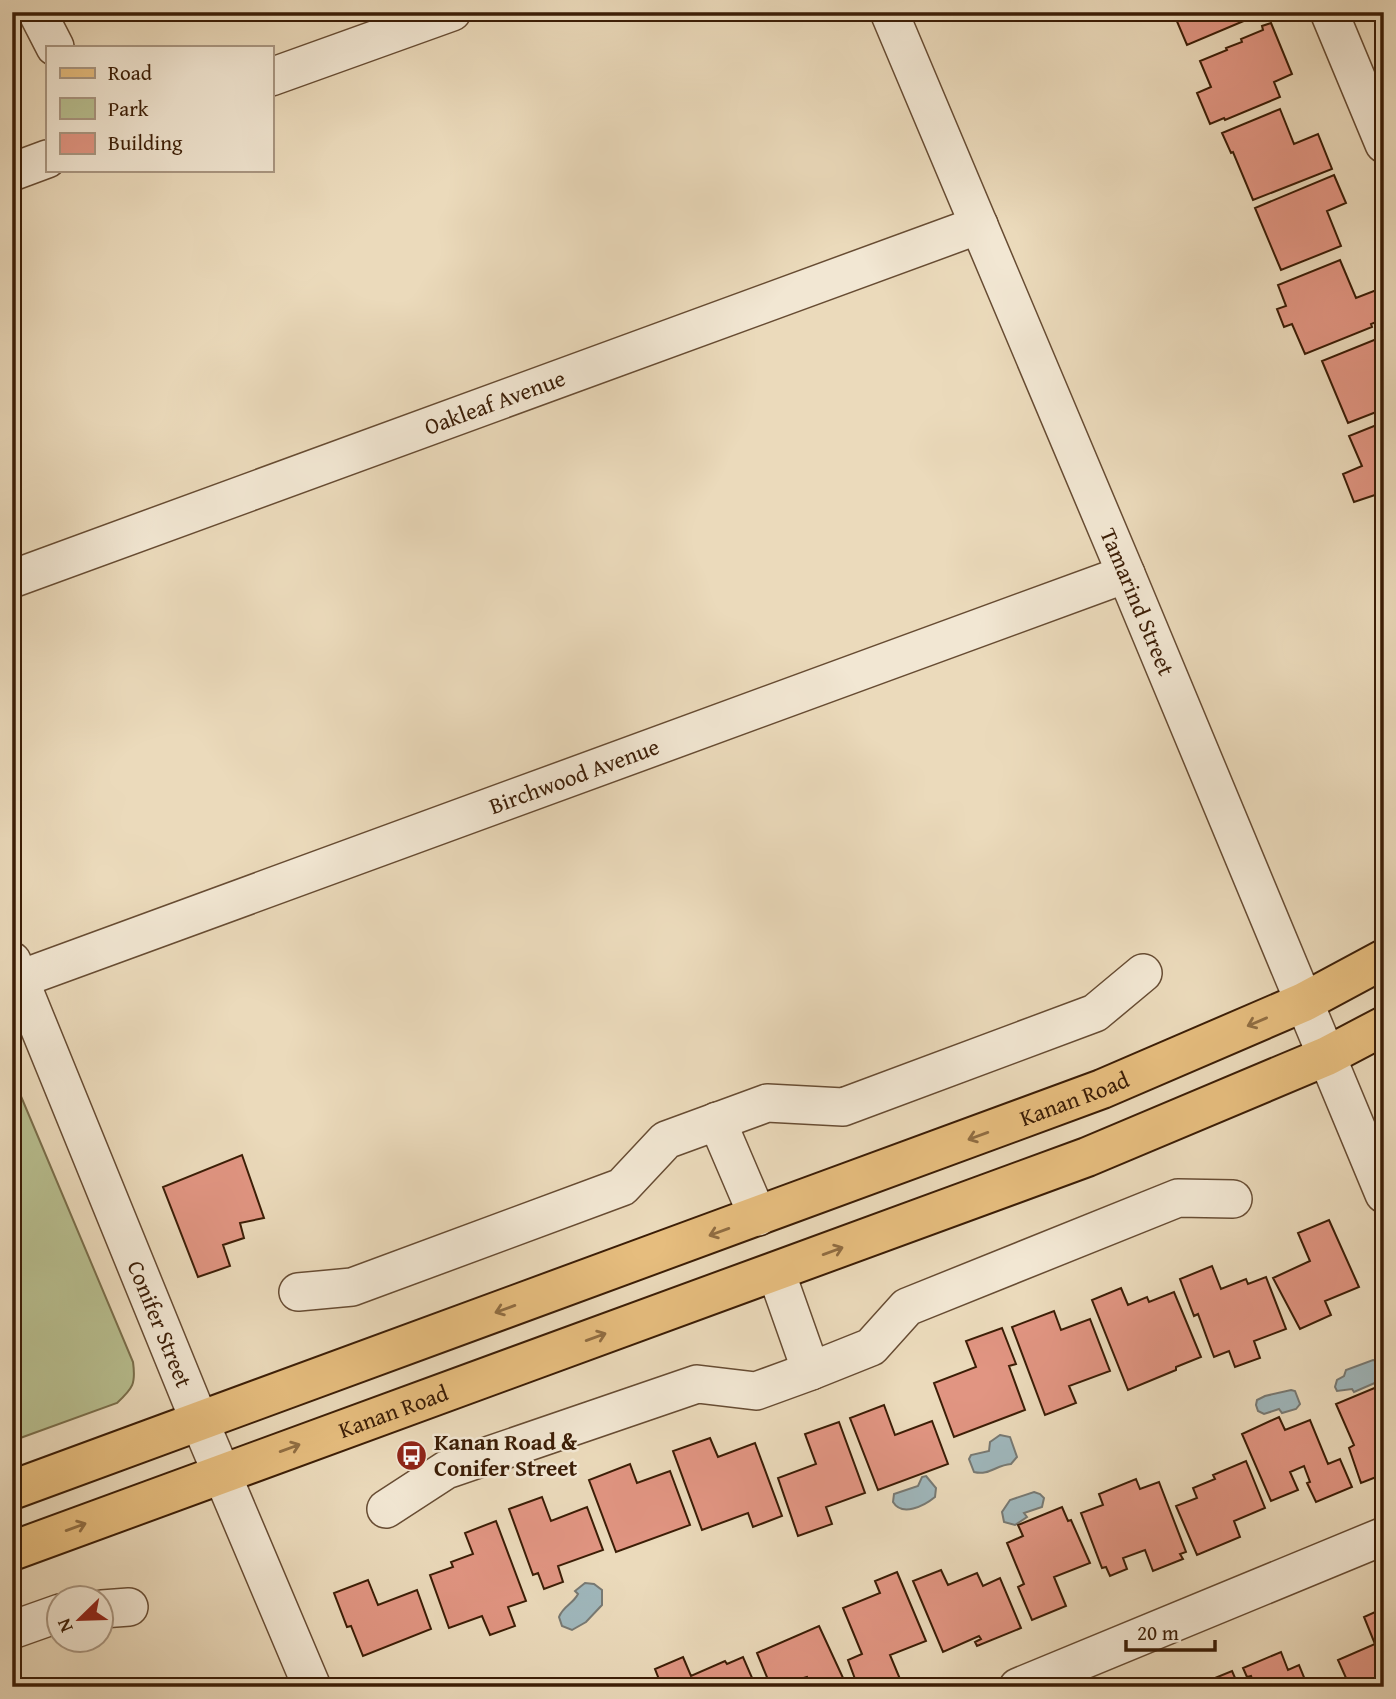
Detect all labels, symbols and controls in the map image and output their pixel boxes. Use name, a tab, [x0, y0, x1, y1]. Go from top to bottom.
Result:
legend	[46, 46, 273, 172]
text: Road	[108, 57, 153, 88]
text: Park	[108, 93, 149, 124]
text: Building	[108, 127, 183, 158]
street label: Oakleaf Avenue	[419, 361, 570, 443]
street label: Tamarind Street	[1092, 523, 1183, 680]
street label: Birchwood Avenue	[484, 729, 664, 822]
one-way arrow	[1247, 1016, 1268, 1029]
street label: Kanan Road	[1015, 1062, 1135, 1134]
one-way arrow	[968, 1130, 990, 1143]
one-way arrow	[708, 1226, 730, 1239]
one-way arrow	[821, 1244, 843, 1256]
street label: Conifer Street	[120, 1255, 201, 1392]
one-way arrow	[494, 1304, 516, 1316]
one-way arrow	[584, 1330, 606, 1342]
street label: Kanan Road	[334, 1375, 453, 1446]
place label: Kanan Road & Conifer Street	[434, 1425, 578, 1484]
bus stop icon: Kanan Road & Conifer Street	[394, 1438, 428, 1472]
one-way arrow	[278, 1441, 300, 1453]
one-way arrow	[65, 1519, 87, 1532]
north arrow	[46, 1584, 116, 1654]
scale bar	[1126, 1608, 1216, 1652]
text: N	[49, 1614, 80, 1637]
text: 20 m	[1137, 1617, 1179, 1648]

